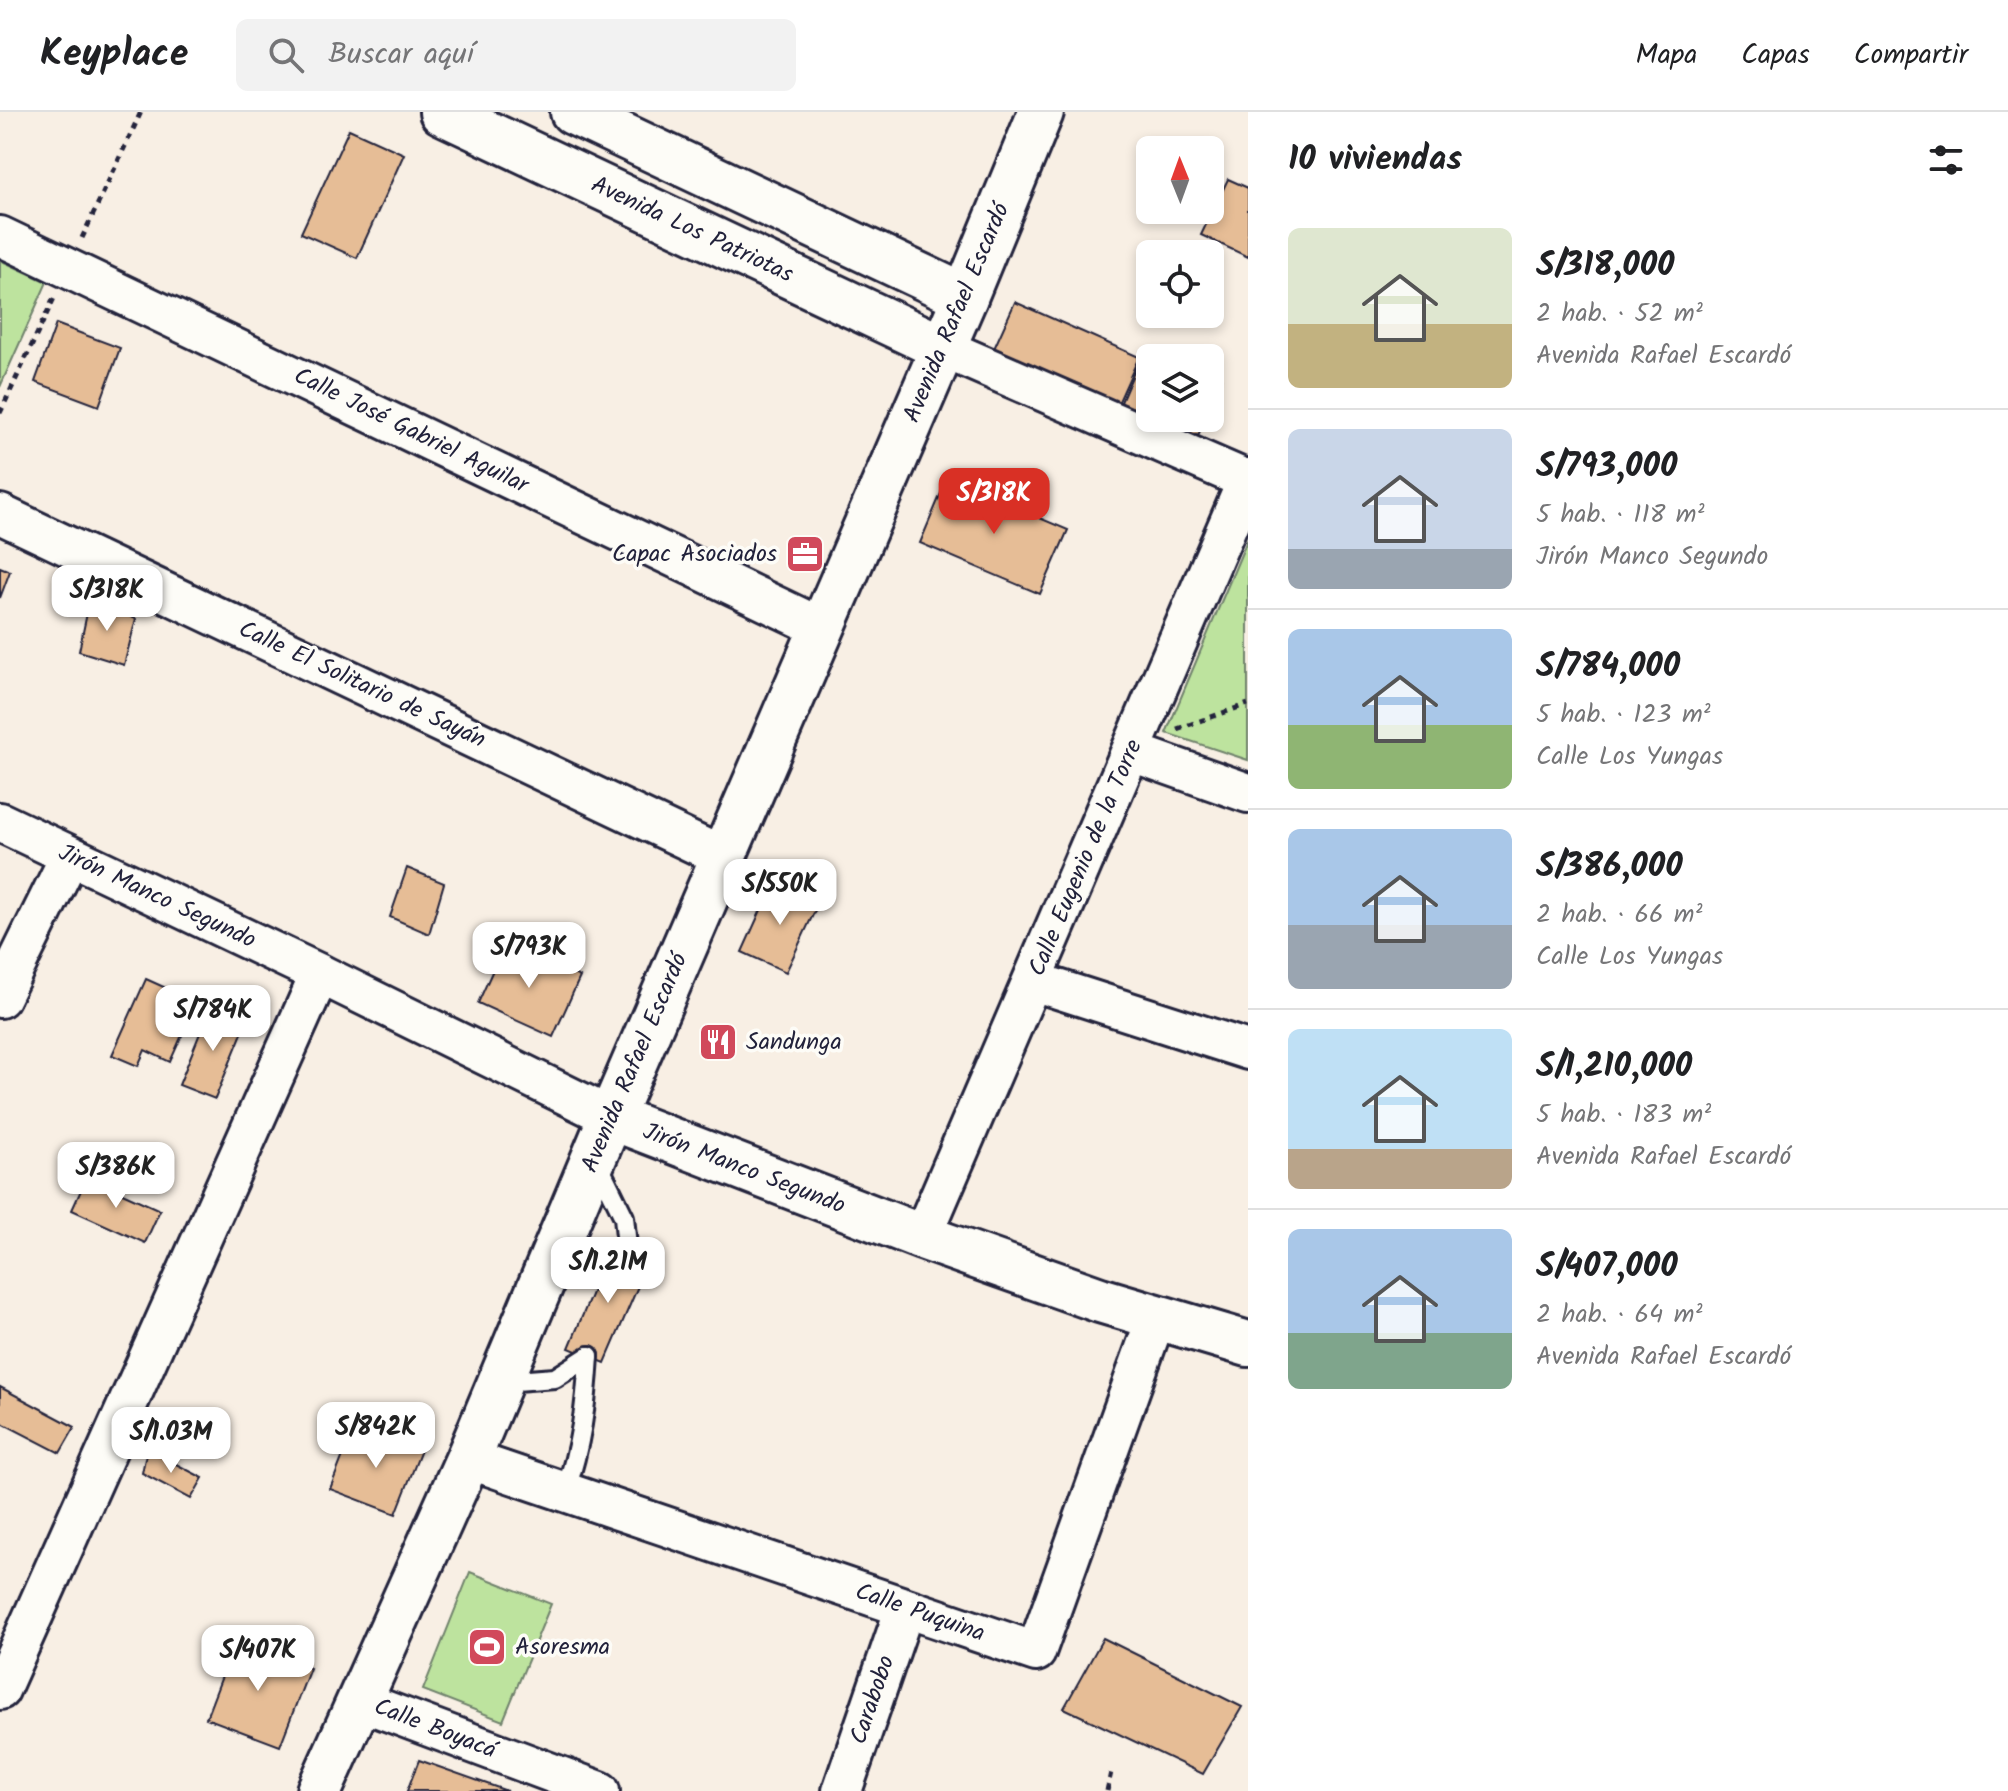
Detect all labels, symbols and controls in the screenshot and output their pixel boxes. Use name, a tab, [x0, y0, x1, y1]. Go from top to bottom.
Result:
search box	[236, 19, 796, 91]
text: Keyplace	[40, 25, 188, 85]
text: Buscar aquí	[328, 31, 474, 79]
icon: search	[264, 33, 308, 77]
text: Mapa	[1636, 33, 1697, 78]
text: Capas	[1741, 33, 1810, 78]
text: Compartir	[1854, 33, 1968, 78]
text: 10 viviendas	[1288, 133, 1462, 187]
north arrow	[1136, 136, 1224, 224]
map controls	[1136, 136, 1224, 432]
icon: filters	[1924, 138, 1968, 182]
street label: Avenida Los Patriotas	[584, 166, 800, 294]
street label: Avenida Rafael Escardó	[893, 196, 1021, 429]
text: S/318,000	[1536, 239, 1675, 293]
button: locate	[1136, 240, 1224, 328]
icon: home	[1352, 260, 1448, 356]
text: 2 hab. · 52 m²	[1536, 293, 1703, 335]
text: Avenida Rafael Escardó	[1536, 335, 1791, 377]
button: layers	[1136, 344, 1224, 432]
street label: Calle José Gabriel Aguilar	[287, 357, 537, 506]
text: S/793,000	[1536, 440, 1677, 494]
icon: home	[1352, 461, 1448, 557]
pin: S/318K	[929, 468, 1059, 536]
text: S/318K	[957, 473, 1031, 515]
text: 5 hab. · 118 m²	[1536, 494, 1704, 536]
office icon: Capac Asociados	[784, 533, 826, 575]
place label: Capac Asociados	[612, 535, 777, 574]
text: Jirón Manco Segundo	[1536, 536, 1768, 578]
pin: S/318K	[42, 565, 172, 633]
text: S/318K	[70, 570, 144, 612]
street label: Calle El Solitario de Sayán	[232, 610, 492, 760]
text: S/784,000	[1536, 640, 1680, 694]
icon: home	[1352, 661, 1448, 757]
text: 5 hab. · 123 m²	[1536, 694, 1711, 736]
street label: Calle Eugenio de la Torre	[1018, 733, 1154, 983]
text: Calle Los Yungas	[1536, 736, 1723, 778]
street label: Jirón Manco Segundo	[52, 834, 263, 960]
text: S/386,000	[1536, 840, 1683, 894]
pin: S/550K	[715, 859, 845, 927]
icon: home	[1352, 861, 1448, 957]
text: S/550K	[742, 864, 819, 906]
text: 2 hab. · 66 m²	[1536, 894, 1703, 936]
pin: S/793K	[464, 922, 594, 990]
text: S/793K	[491, 927, 568, 969]
text: Calle Los Yungas	[1536, 936, 1723, 978]
street label: Avenida Rafael Escardó	[571, 946, 699, 1179]
pin: S/784K	[148, 985, 278, 1053]
text: S/784K	[173, 990, 253, 1032]
restaurant icon: Sandunga	[697, 1021, 739, 1063]
place label: Sandunga	[746, 1023, 842, 1062]
text: S/1,210,000	[1536, 1040, 1692, 1094]
icon: home	[1352, 1061, 1448, 1157]
text: 5 hab. · 183 m²	[1536, 1094, 1711, 1136]
street label: Jirón Manco Segundo	[637, 1112, 851, 1226]
text: Avenida Rafael Escardó	[1536, 1136, 1791, 1178]
pin: S/386K	[51, 1142, 181, 1210]
text: S/386K	[76, 1147, 157, 1189]
pin: S/1.21M	[534, 1237, 682, 1305]
text: S/407,000	[1536, 1240, 1678, 1294]
text: S/1.21M	[569, 1242, 647, 1284]
icon: home	[1352, 1261, 1448, 1357]
text: 2 hab. · 64 m²	[1536, 1294, 1702, 1336]
text: Avenida Rafael Escardó	[1536, 1336, 1791, 1378]
pin: S/842K	[311, 1402, 441, 1470]
pin: S/1.03M	[97, 1407, 245, 1475]
text: S/842K	[335, 1407, 417, 1449]
text: S/1.03M	[130, 1412, 212, 1454]
street label: Calle Puquina	[850, 1573, 990, 1653]
pin: S/407K	[193, 1625, 323, 1693]
sports icon: Asoresma	[466, 1626, 508, 1668]
place label: Asoresma	[515, 1628, 610, 1667]
text: S/407K	[219, 1630, 297, 1672]
street label: Carabobo	[840, 1650, 906, 1750]
street label: Calle Boyacá	[368, 1688, 504, 1771]

